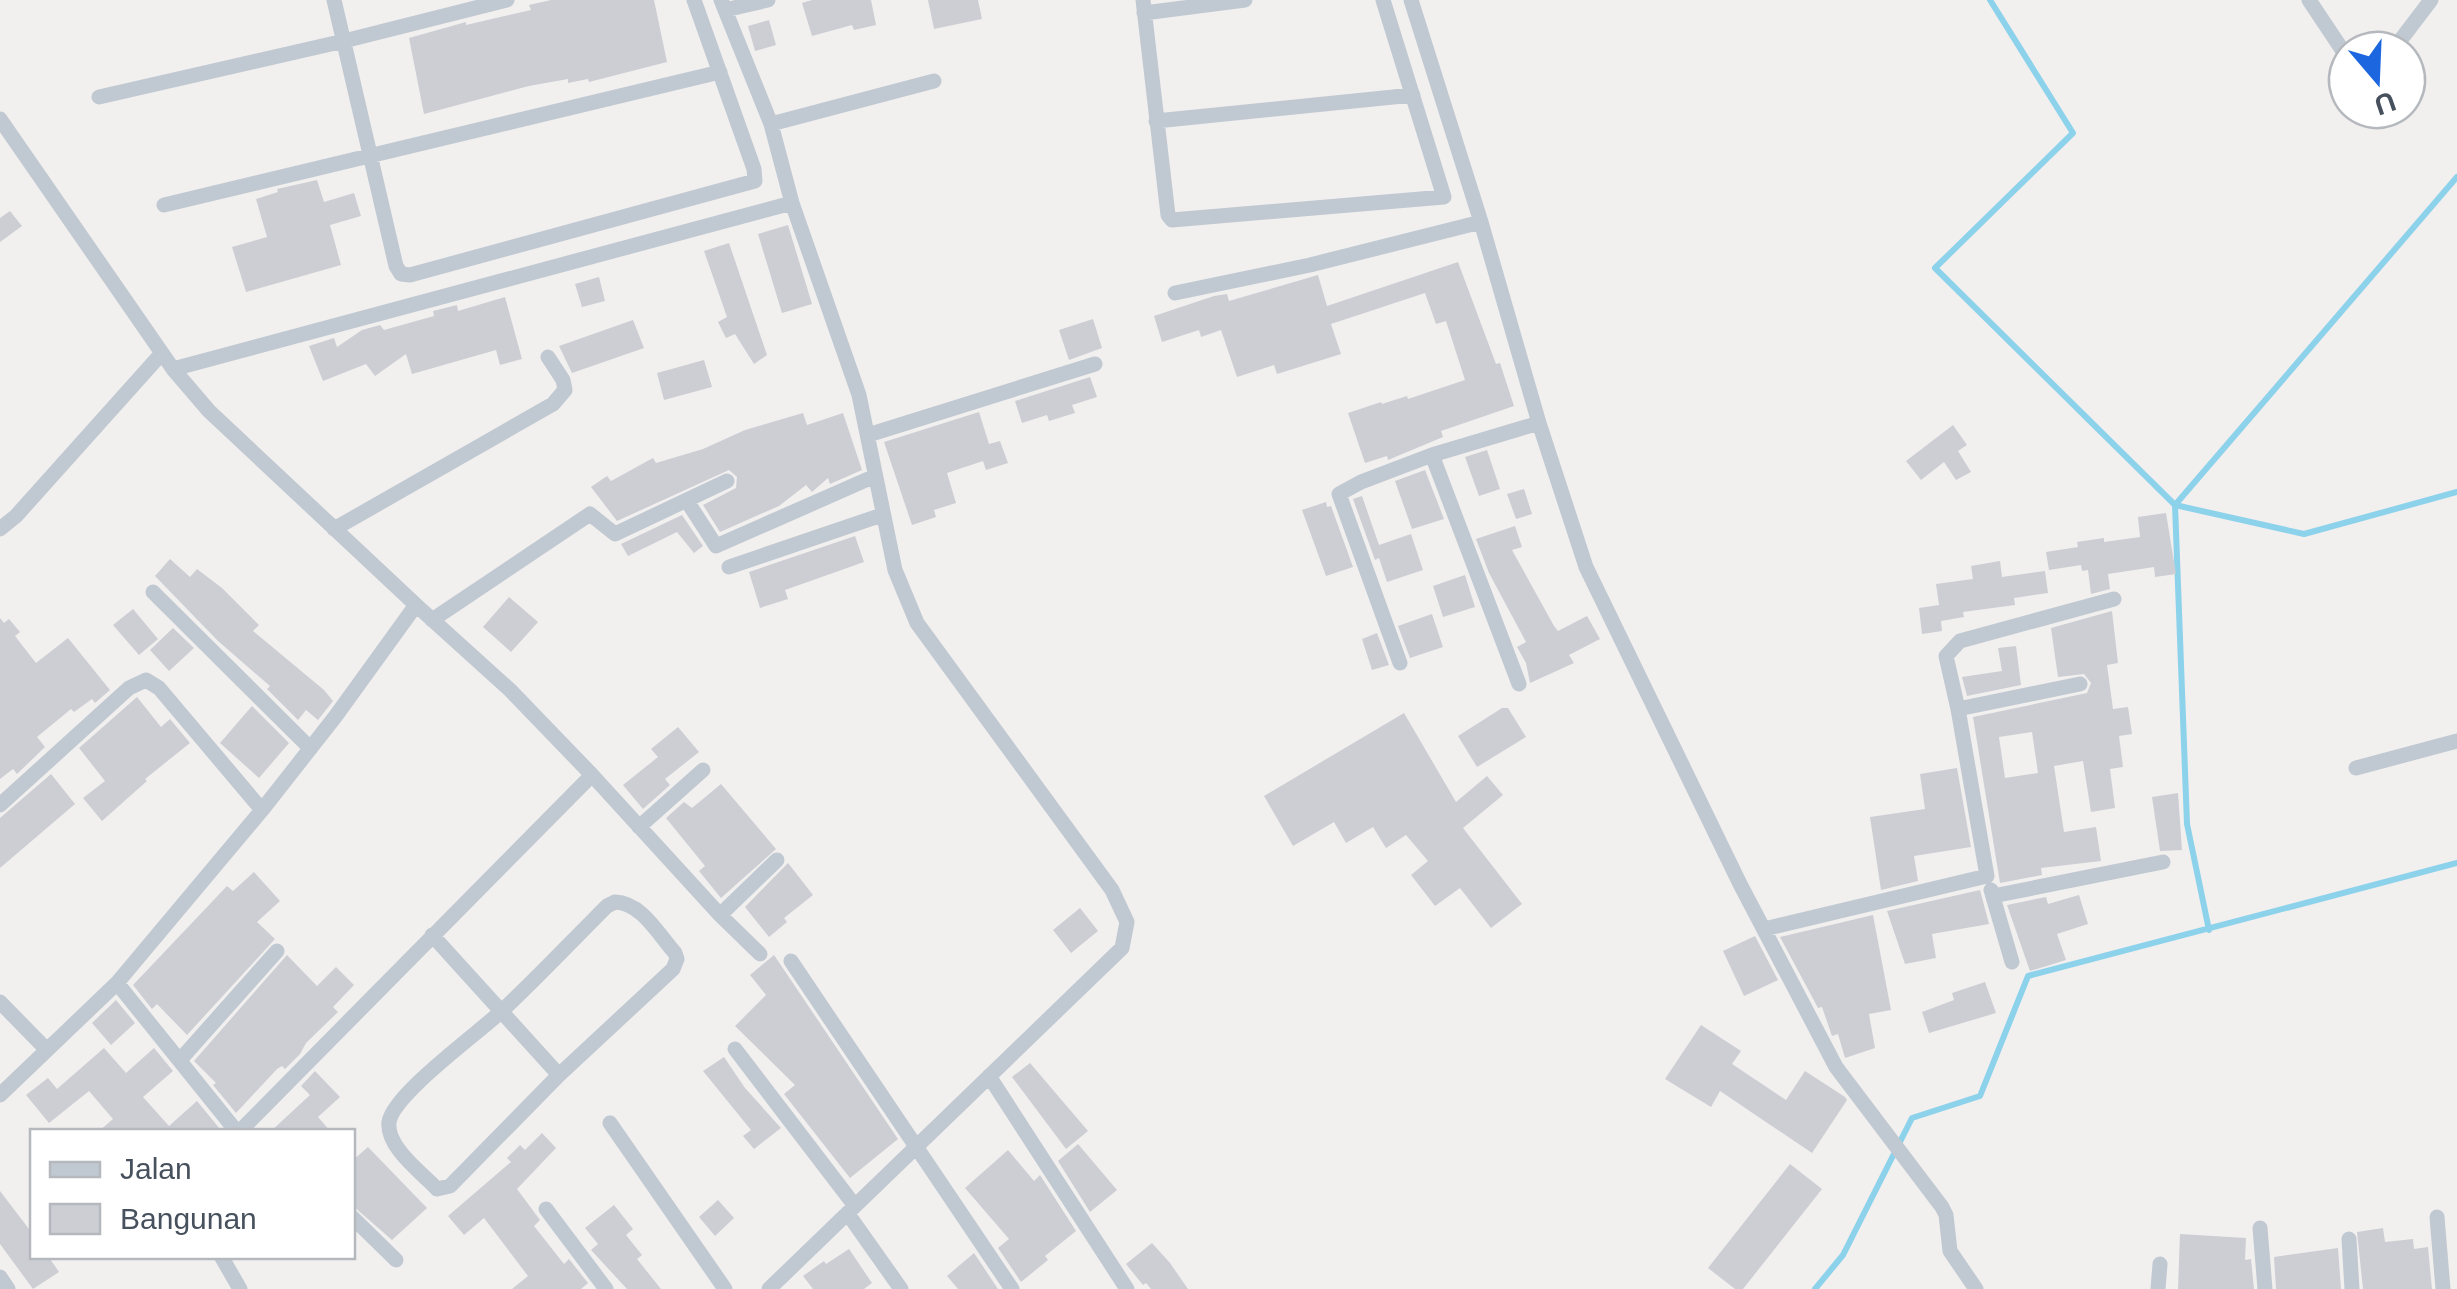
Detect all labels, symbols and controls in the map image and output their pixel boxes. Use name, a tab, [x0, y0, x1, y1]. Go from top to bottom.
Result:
north arrow	[2327, 30, 2427, 130]
text: U	[2370, 85, 2400, 121]
legend	[30, 1129, 355, 1259]
text: Jalan	[120, 1152, 192, 1185]
text: Bangunan	[120, 1202, 257, 1235]

